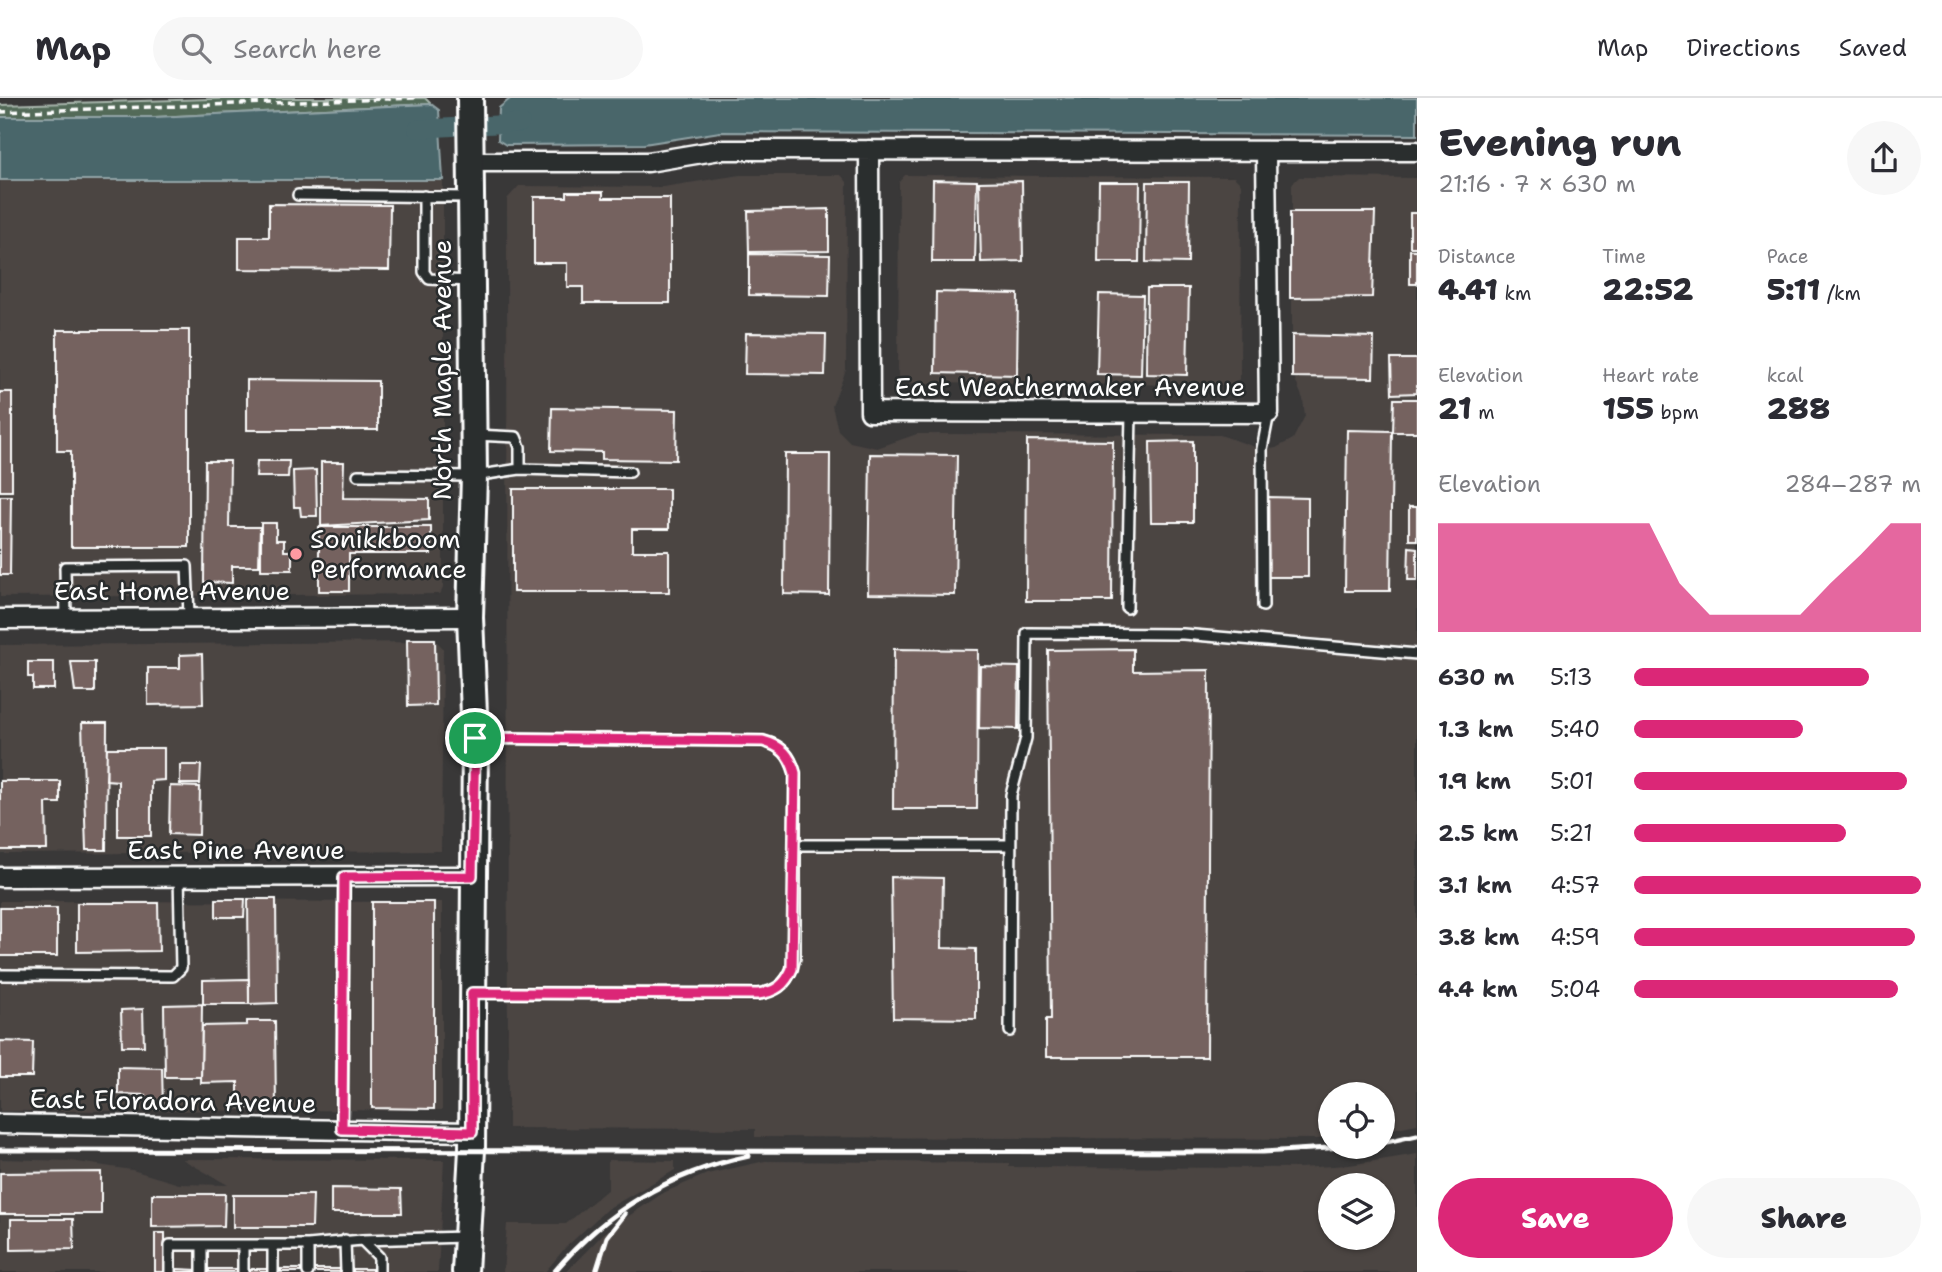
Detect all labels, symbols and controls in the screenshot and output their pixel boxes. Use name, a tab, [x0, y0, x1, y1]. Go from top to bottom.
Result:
search box	[153, 17, 643, 80]
text: Map	[35, 26, 111, 71]
icon: search	[177, 29, 215, 67]
text: Search here	[233, 31, 382, 66]
text: Map	[1597, 32, 1648, 64]
text: Directions	[1686, 32, 1801, 64]
text: Saved	[1839, 32, 1907, 64]
text: Evening run	[1438, 117, 1681, 168]
button: share	[1847, 121, 1921, 195]
text: 21:16 · 7 × 630 m	[1438, 169, 1636, 199]
street label: North Maple Avenue	[424, 239, 459, 501]
text: Distance	[1438, 244, 1516, 269]
text: Time	[1602, 244, 1646, 269]
text: Pace	[1767, 244, 1808, 269]
text: 4.41	[1438, 269, 1498, 310]
text: 22:52	[1602, 269, 1693, 310]
text: 5:11	[1767, 269, 1821, 310]
text: km	[1498, 281, 1531, 306]
text: /km	[1821, 281, 1861, 306]
text: Elevation	[1438, 363, 1523, 388]
text: Heart rate	[1602, 363, 1699, 388]
text: kcal	[1767, 363, 1804, 388]
street label: East Weathermaker Avenue	[895, 369, 1245, 404]
text: 21	[1438, 388, 1472, 429]
text: 155	[1602, 388, 1654, 429]
text: 288	[1767, 388, 1830, 429]
text: m	[1472, 400, 1495, 425]
text: bpm	[1654, 400, 1699, 425]
text: Elevation	[1438, 469, 1541, 499]
text: 284–287 m	[1784, 469, 1921, 499]
place label: Sonikkboom Performance	[310, 521, 467, 586]
marker: Sonikkboom Performance	[288, 546, 304, 562]
street label: East Home Avenue	[54, 573, 290, 608]
text: 630 m	[1438, 662, 1514, 692]
text: 5:13	[1550, 662, 1593, 692]
pin	[445, 708, 505, 768]
text: 1.3 km	[1438, 714, 1513, 744]
text: 5:40	[1550, 714, 1600, 744]
icon: arrive	[456, 719, 494, 757]
text: 1.9 km	[1438, 766, 1511, 796]
text: 5:01	[1550, 766, 1594, 796]
text: 2.5 km	[1438, 818, 1519, 848]
text: 5:21	[1550, 818, 1593, 848]
street label: East Pine Avenue	[127, 832, 345, 867]
text: 3.1 km	[1438, 870, 1512, 900]
text: 4:57	[1550, 870, 1600, 900]
text: 3.8 km	[1438, 922, 1519, 952]
text: 4:59	[1550, 922, 1600, 952]
text: 4.4 km	[1438, 974, 1518, 1004]
text: 5:04	[1550, 974, 1600, 1004]
street label: East Floradora Avenue	[29, 1080, 317, 1121]
map controls	[1318, 1082, 1395, 1250]
button: locate	[1318, 1082, 1395, 1159]
button: layers	[1318, 1173, 1395, 1250]
button: Save	[1438, 1178, 1673, 1258]
button: Share	[1687, 1178, 1921, 1258]

